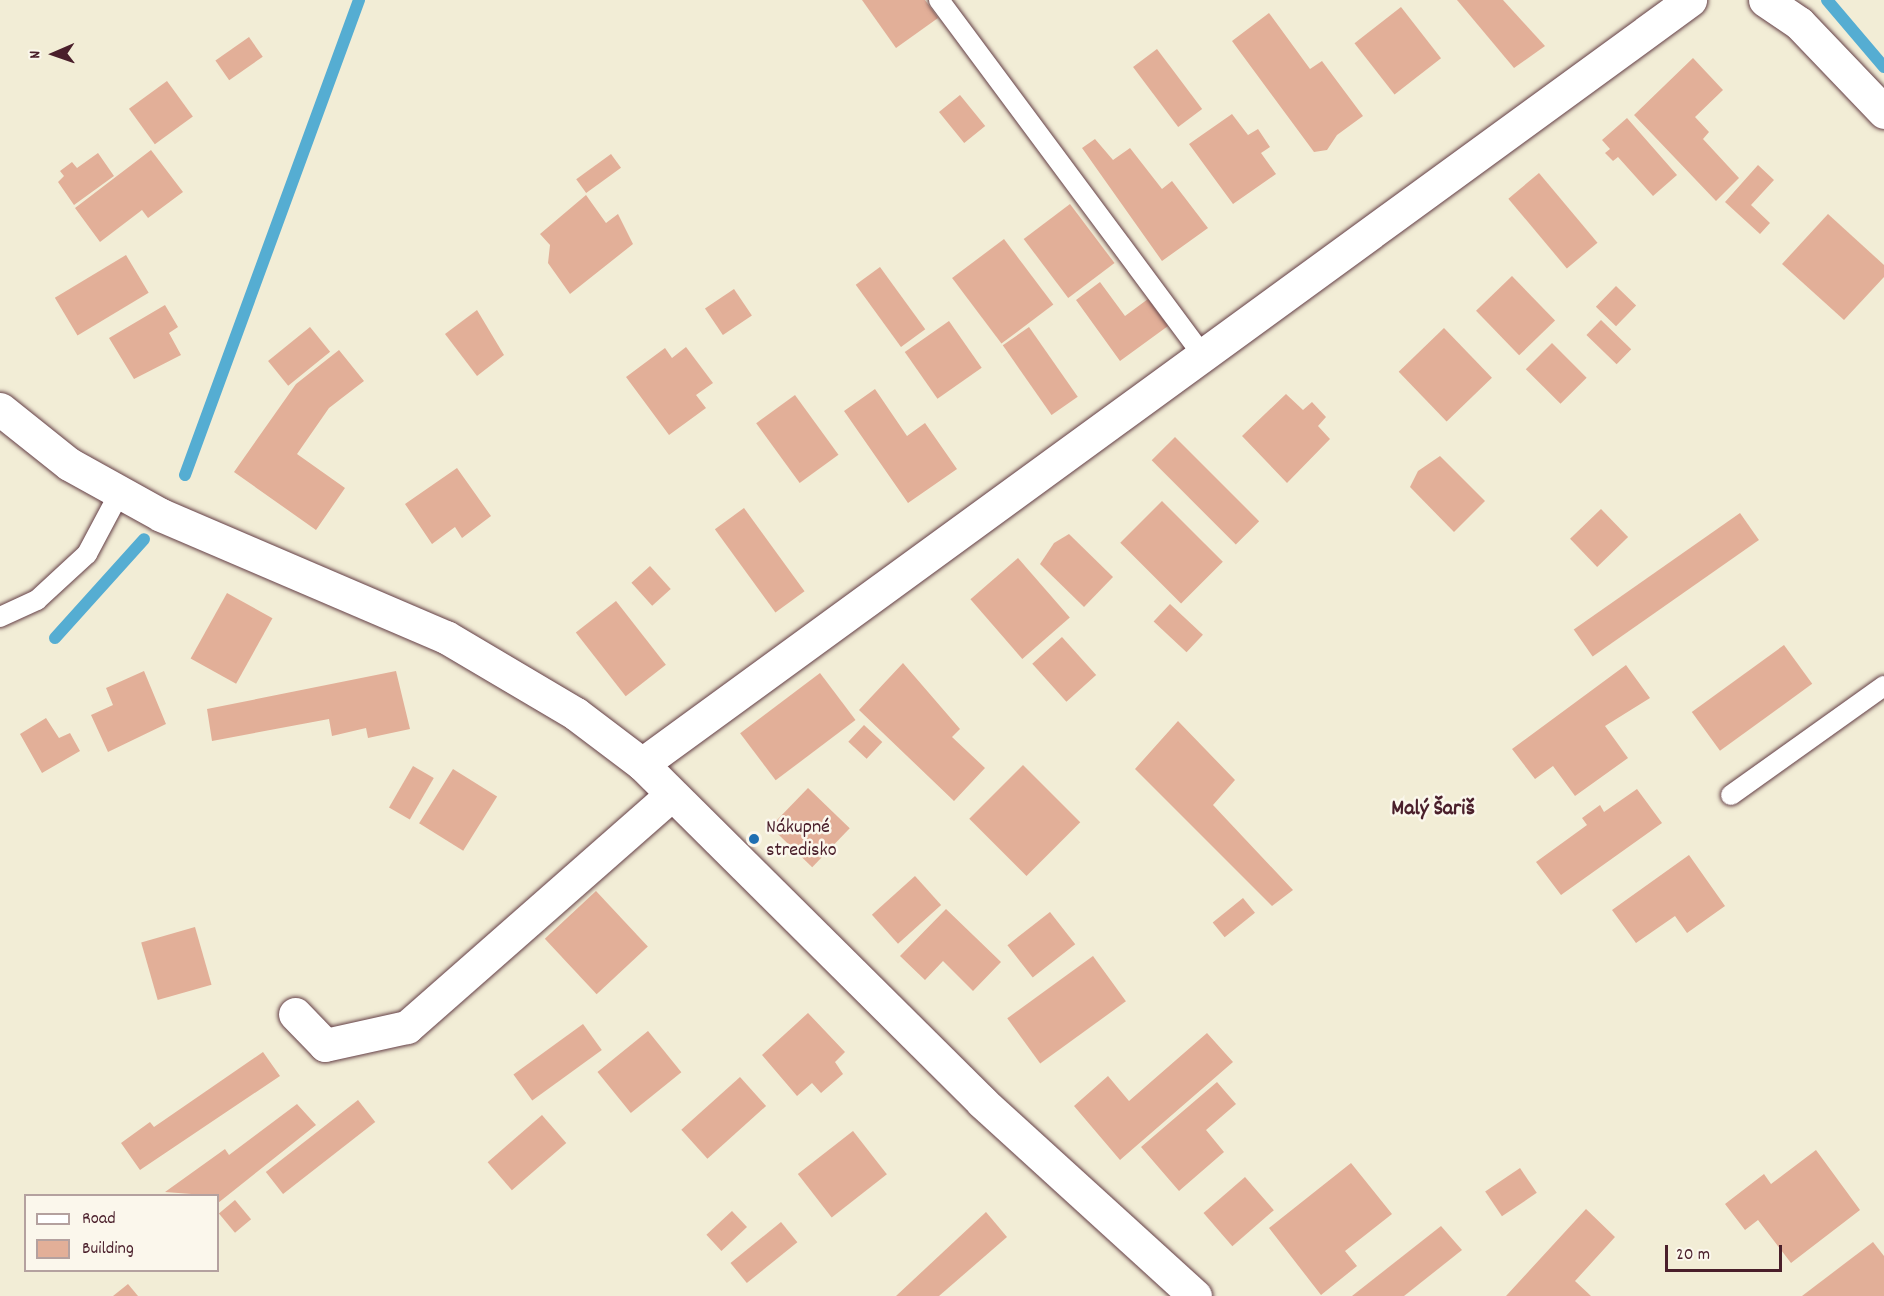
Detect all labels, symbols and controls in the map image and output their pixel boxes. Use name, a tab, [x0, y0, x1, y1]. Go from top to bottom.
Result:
north arrow	[24, 24, 84, 84]
text: N	[24, 50, 47, 59]
district label: Malý Šariš	[1391, 797, 1475, 823]
place label: Nákupné stredisko	[766, 816, 837, 863]
marker: Nákupné stredisko	[747, 832, 761, 846]
legend	[24, 1194, 219, 1272]
text: Road	[82, 1207, 116, 1232]
scale bar	[1668, 1233, 1785, 1271]
text: Building	[82, 1237, 134, 1262]
text: 20 m	[1676, 1243, 1710, 1268]

